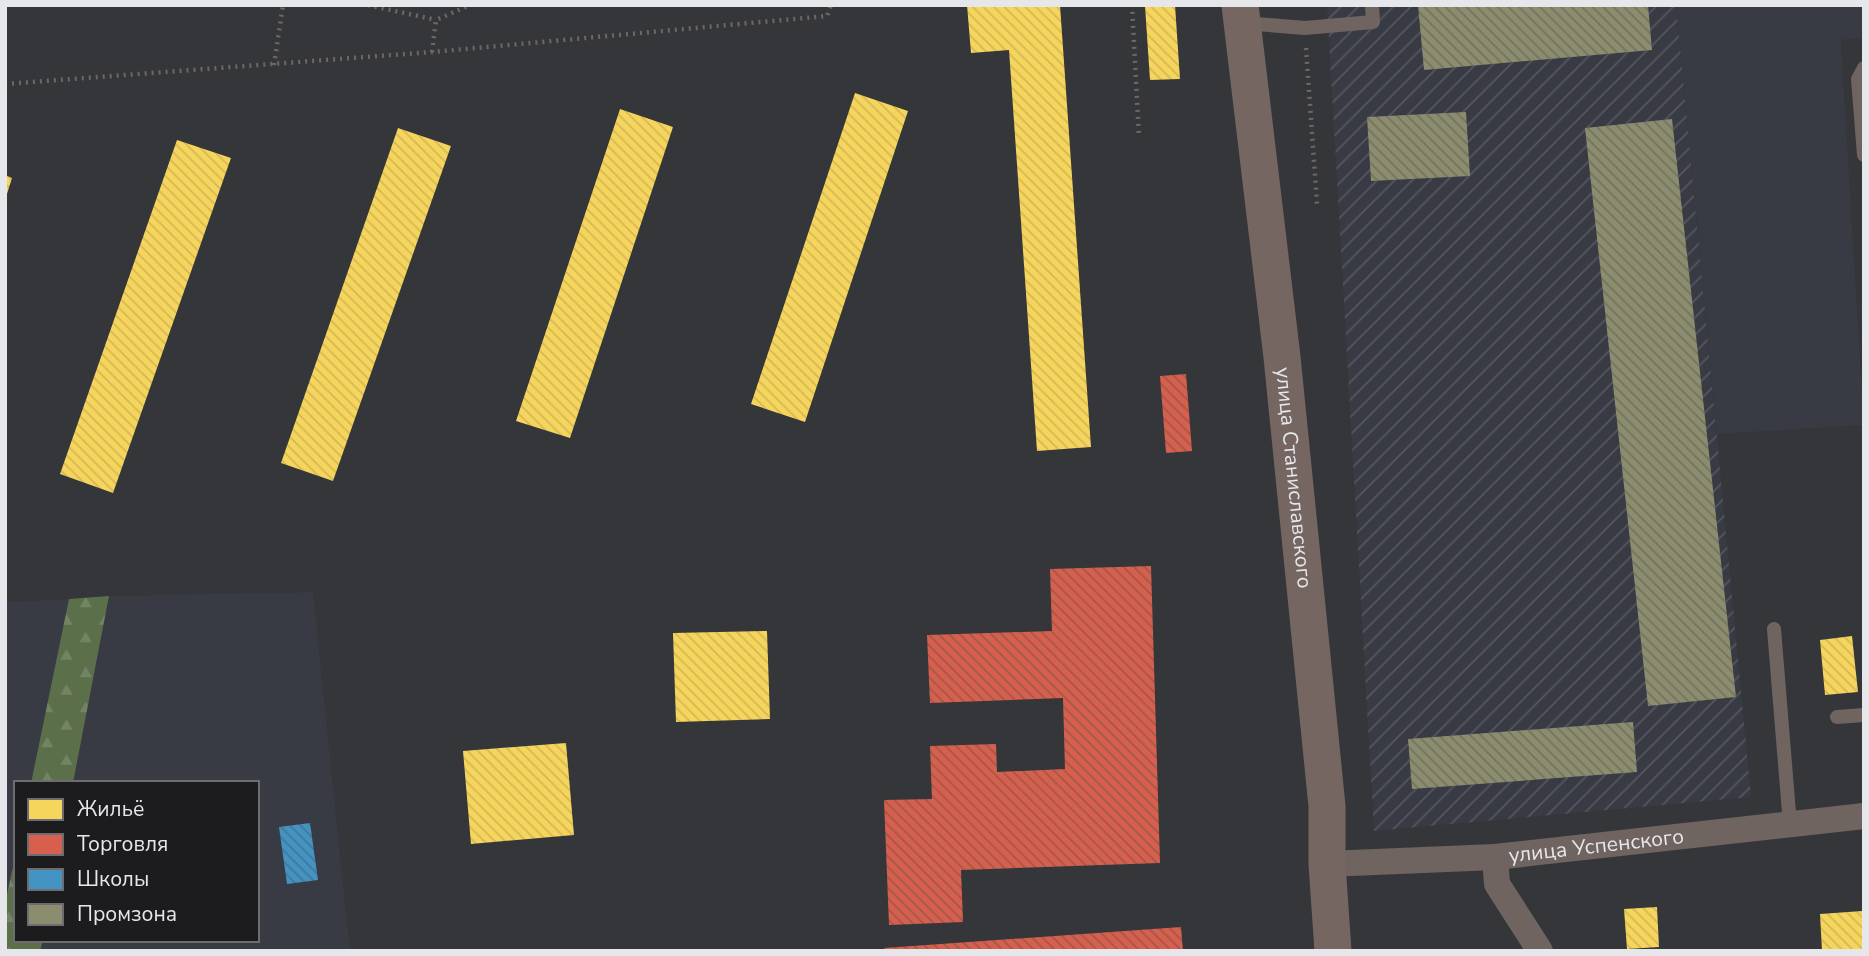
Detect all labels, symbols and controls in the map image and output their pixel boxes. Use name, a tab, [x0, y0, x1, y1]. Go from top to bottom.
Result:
street label: улица Станиславского	[1269, 366, 1319, 590]
legend	[14, 781, 259, 942]
text: Жильё	[77, 795, 144, 823]
street label: улица Успенского	[1507, 822, 1685, 869]
text: Торговля	[77, 830, 168, 858]
text: Школы	[77, 865, 149, 893]
text: Промзона	[77, 900, 177, 928]

